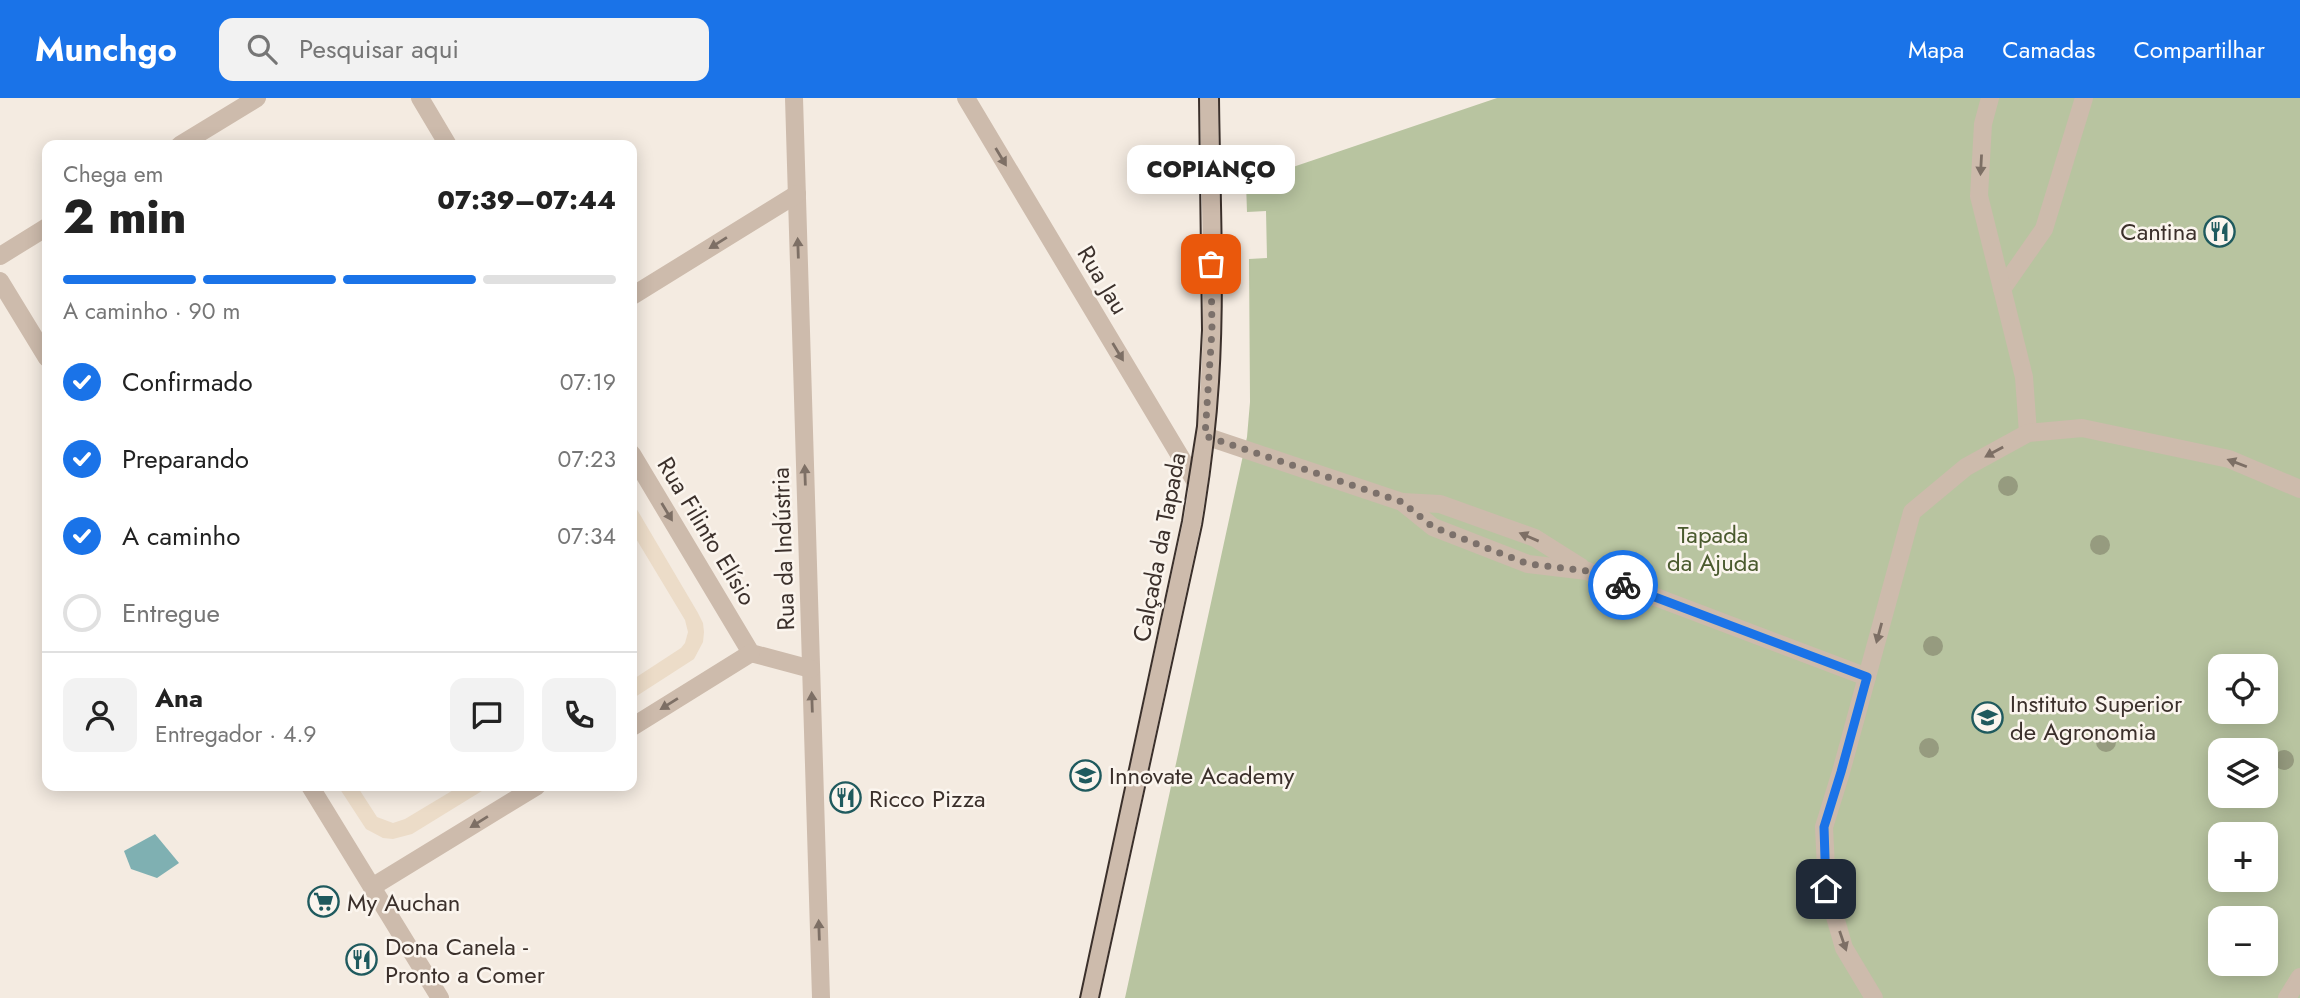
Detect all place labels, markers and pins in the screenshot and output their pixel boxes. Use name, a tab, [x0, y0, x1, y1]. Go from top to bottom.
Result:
callout: COPIANÇO	[1127, 145, 1295, 194]
place label: Cantina	[2120, 214, 2197, 249]
restaurant icon: Cantina	[2203, 214, 2237, 248]
pin	[1181, 234, 1241, 294]
place label: Instituto Superior de Agronomia	[2010, 686, 2183, 749]
school or university icon: Instituto Superior de Agronomia	[1970, 700, 2004, 734]
school or university icon: Innovate Academy	[1069, 758, 1103, 792]
place label: Innovate Academy	[1109, 758, 1295, 793]
restaurant icon: Ricco Pizza	[829, 781, 863, 815]
place label: Ricco Pizza	[869, 781, 986, 816]
pin	[1796, 859, 1856, 919]
supermarket icon: My Auchan	[307, 885, 341, 919]
place label: My Auchan	[347, 885, 460, 920]
place label: Dona Canela - Pronto a Comer	[385, 929, 546, 992]
restaurant icon: Dona Canela - Pronto a Comer	[345, 943, 379, 977]

